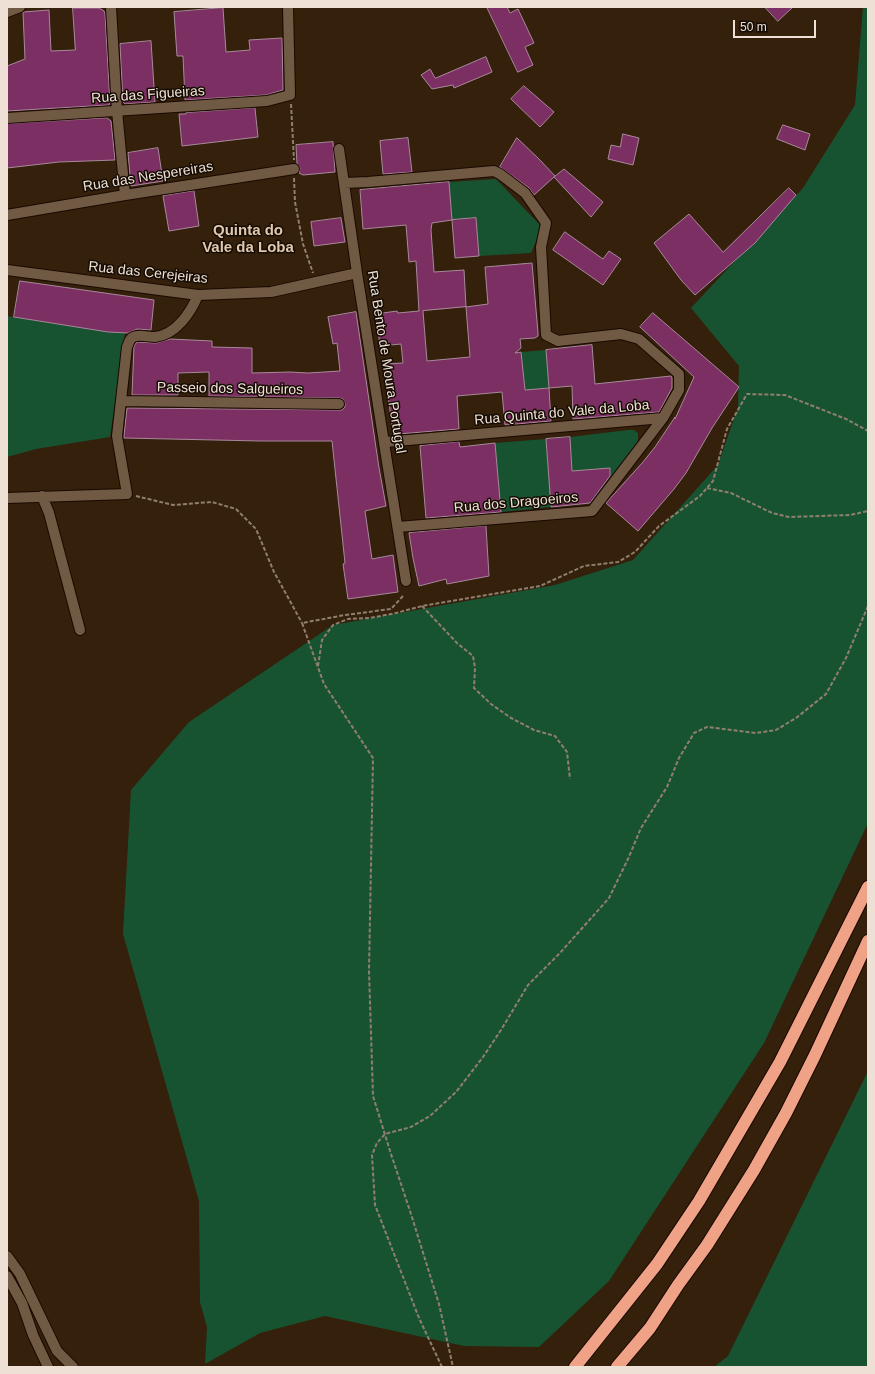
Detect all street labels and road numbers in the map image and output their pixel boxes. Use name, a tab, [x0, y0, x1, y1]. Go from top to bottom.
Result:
street label: Rua das Figueiras	[91, 83, 205, 107]
street label: Rua das Nespereiras	[82, 158, 214, 196]
street label: Rua das Cerejeiras	[88, 258, 208, 288]
street label: Rua Bento de Moura Portugal	[363, 269, 409, 455]
street label: Passeio dos Salgueiros	[157, 379, 303, 399]
street label: Rua Quinta do Vale da Loba	[474, 397, 650, 429]
street label: Rua dos Dragoeiros	[453, 489, 579, 517]

